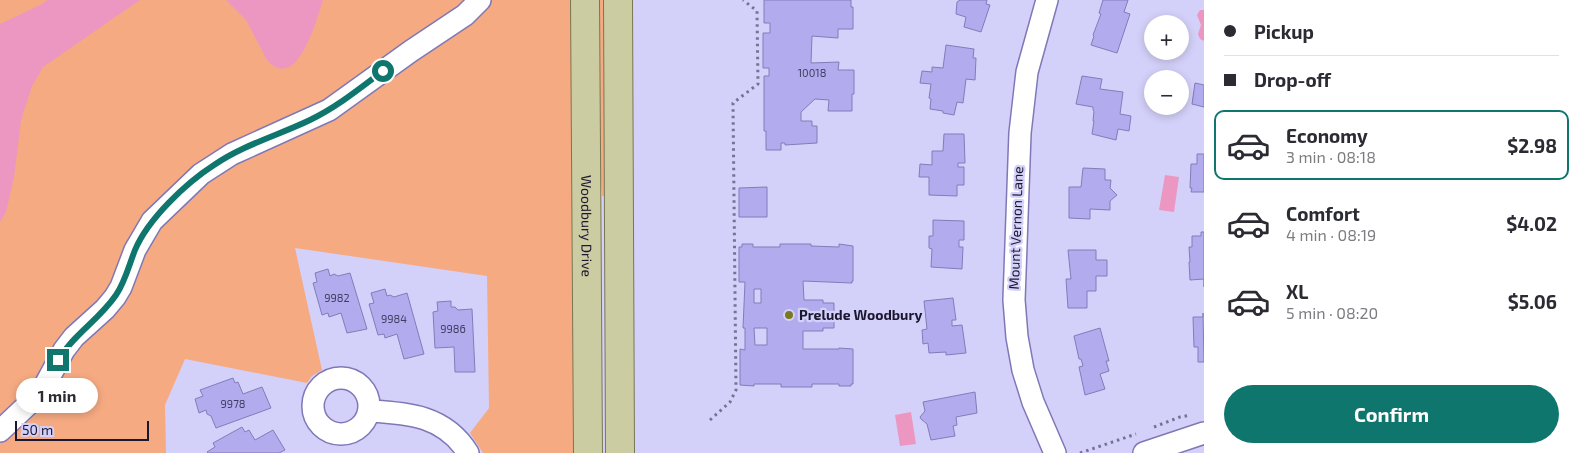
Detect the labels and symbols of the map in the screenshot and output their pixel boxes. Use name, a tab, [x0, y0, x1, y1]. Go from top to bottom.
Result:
route start	[372, 60, 394, 82]
house number: 10018	[798, 66, 826, 79]
street label: Mount Vernon Lane	[1005, 166, 1026, 290]
street label: Woodbury Drive	[578, 175, 596, 277]
house number: 9982	[324, 291, 350, 304]
place label: Prelude Woodbury	[799, 306, 922, 323]
marker: Prelude Woodbury	[783, 309, 795, 321]
house number: 9984	[381, 312, 407, 325]
house number: 9986	[440, 322, 466, 335]
route end	[47, 349, 69, 371]
callout: 1 min	[17, 378, 99, 412]
house number: 9978	[221, 397, 245, 410]
scale bar	[15, 418, 149, 441]

